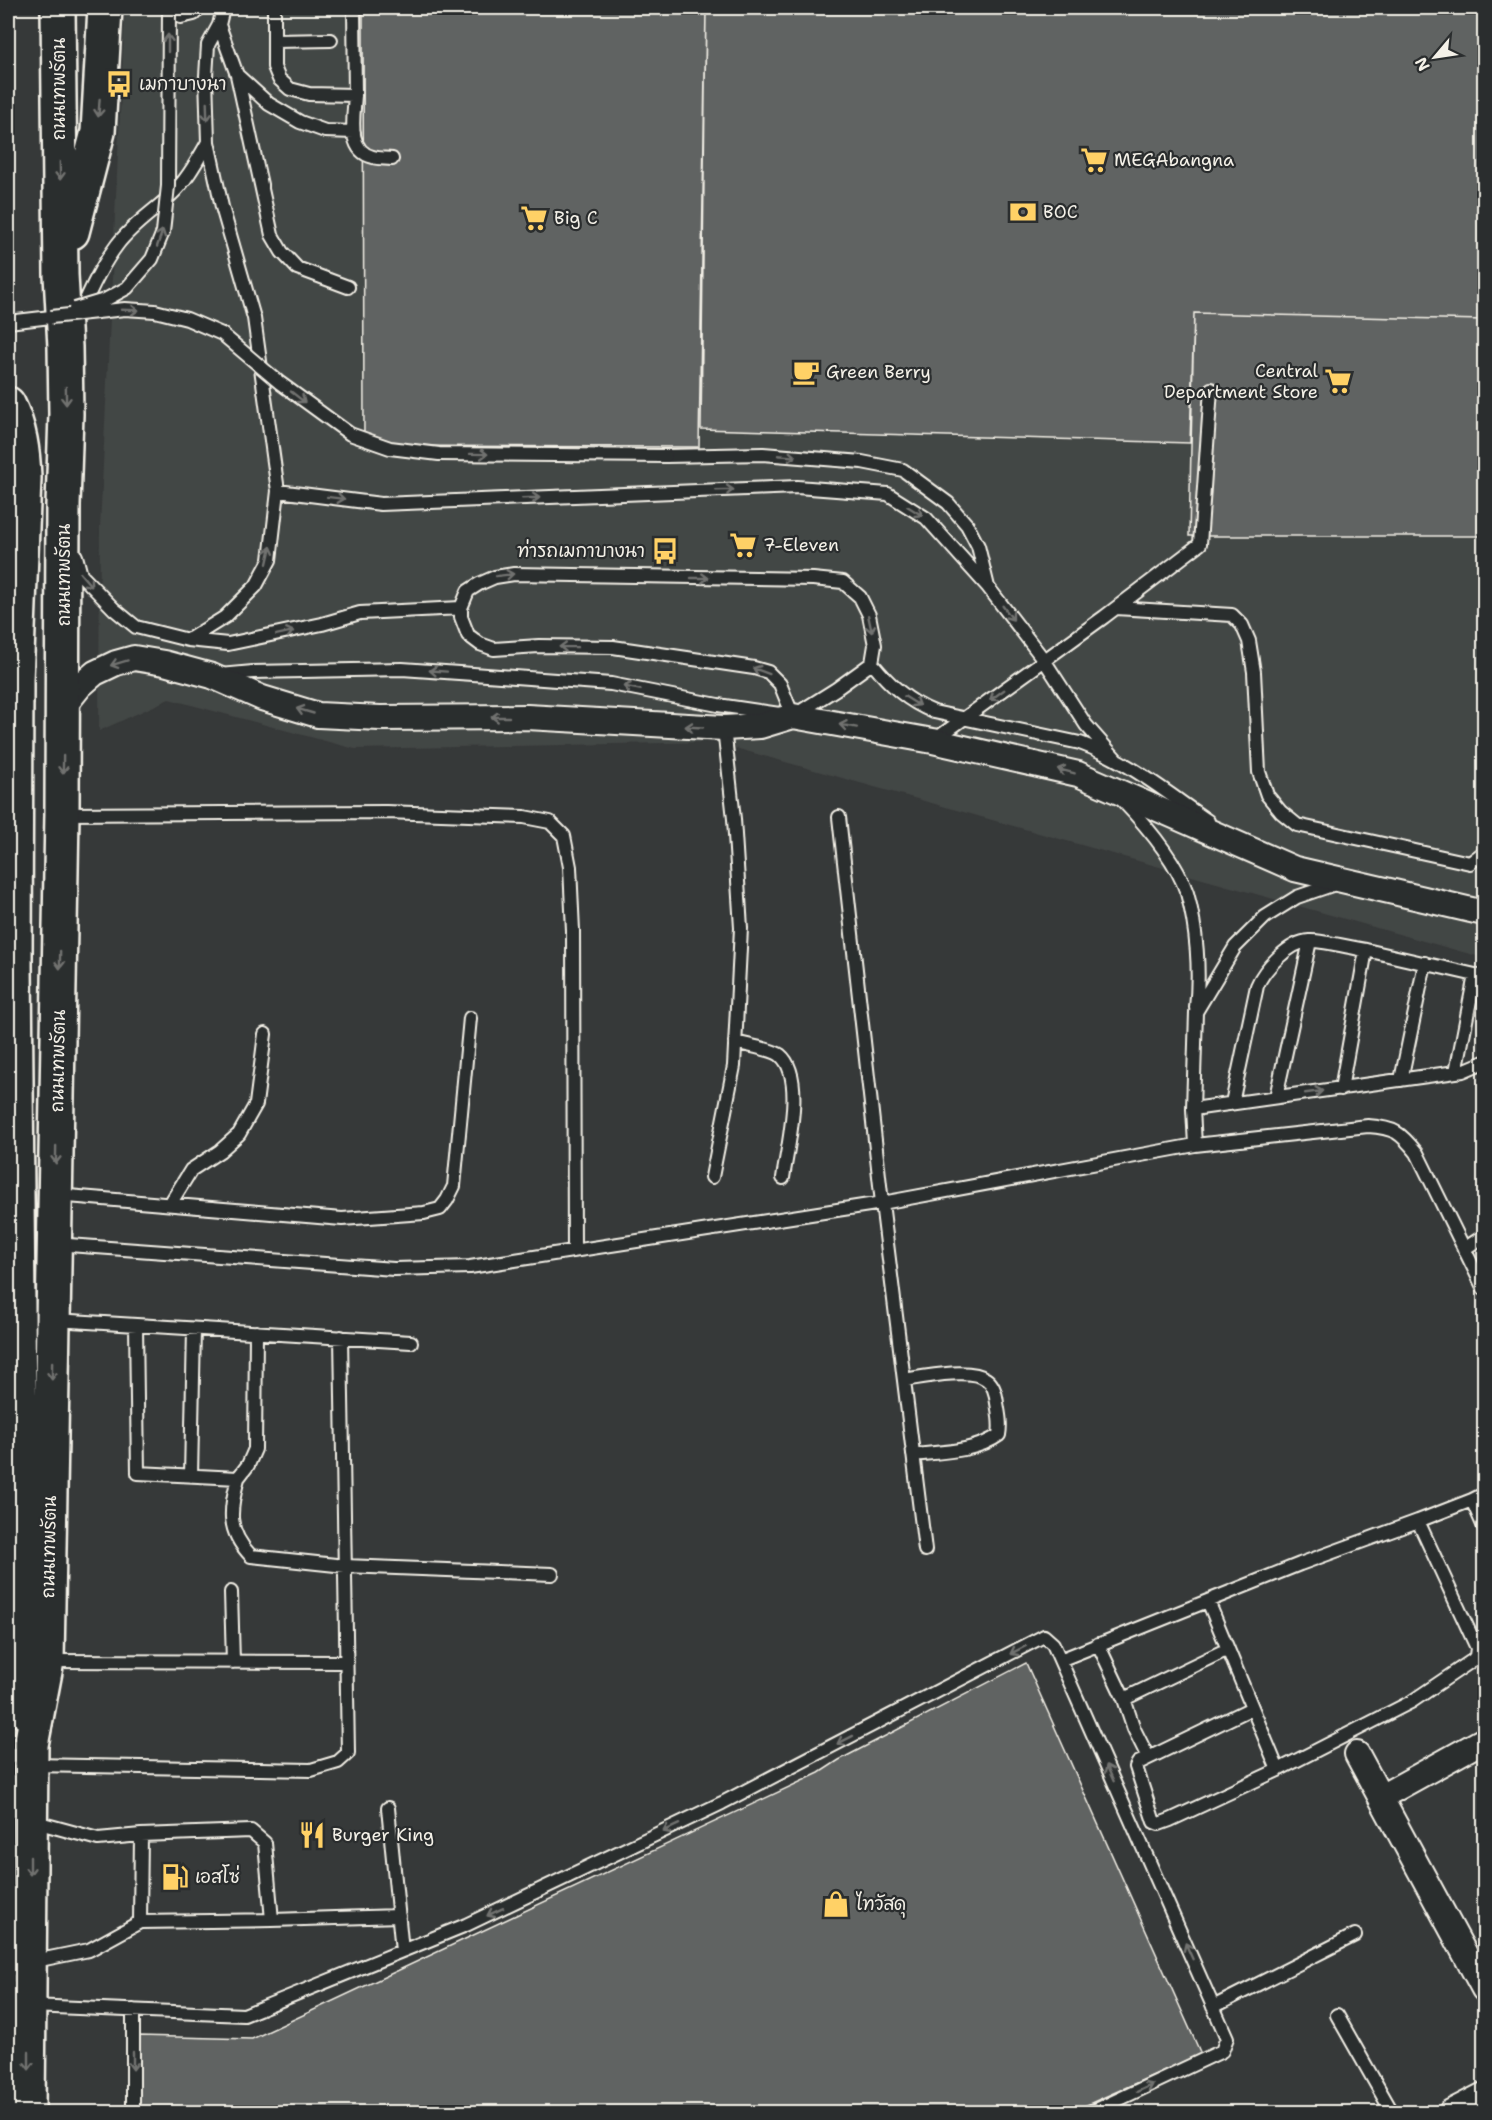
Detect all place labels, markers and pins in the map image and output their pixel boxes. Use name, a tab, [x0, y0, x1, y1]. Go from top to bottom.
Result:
bus stop icon: เมกาบางนา	[104, 69, 134, 99]
place label: เมกาบางนา	[139, 72, 227, 96]
supermarket icon: MEGAbangna	[1079, 145, 1109, 175]
place label: MEGAbangna	[1114, 148, 1234, 172]
bank icon: BOC	[1008, 197, 1038, 227]
place label: BOC	[1043, 200, 1078, 224]
supermarket icon: Big C	[519, 203, 549, 233]
place label: Big C	[554, 206, 598, 230]
cafe icon: Green Berry	[791, 357, 821, 387]
place label: Central Department Store	[1164, 359, 1319, 404]
place label: Green Berry	[826, 360, 931, 384]
supermarket icon: Central Department Store	[1323, 366, 1353, 396]
supermarket icon: 7-Eleven	[728, 530, 758, 560]
place label: 7-Eleven	[763, 533, 839, 557]
bus stop icon: ท่ารถเมกาบางนา	[650, 536, 680, 566]
place label: ท่ารถเมกาบางนา	[517, 539, 645, 563]
restaurant icon: Burger King	[297, 1820, 327, 1850]
place label: Burger King	[332, 1823, 434, 1847]
fuel station icon: เอสโซ่	[160, 1862, 190, 1892]
place label: เอสโซ่	[195, 1864, 240, 1889]
shop icon: ไทวัสดุ	[821, 1889, 851, 1919]
place label: ไทวัสดุ	[855, 1891, 906, 1918]

